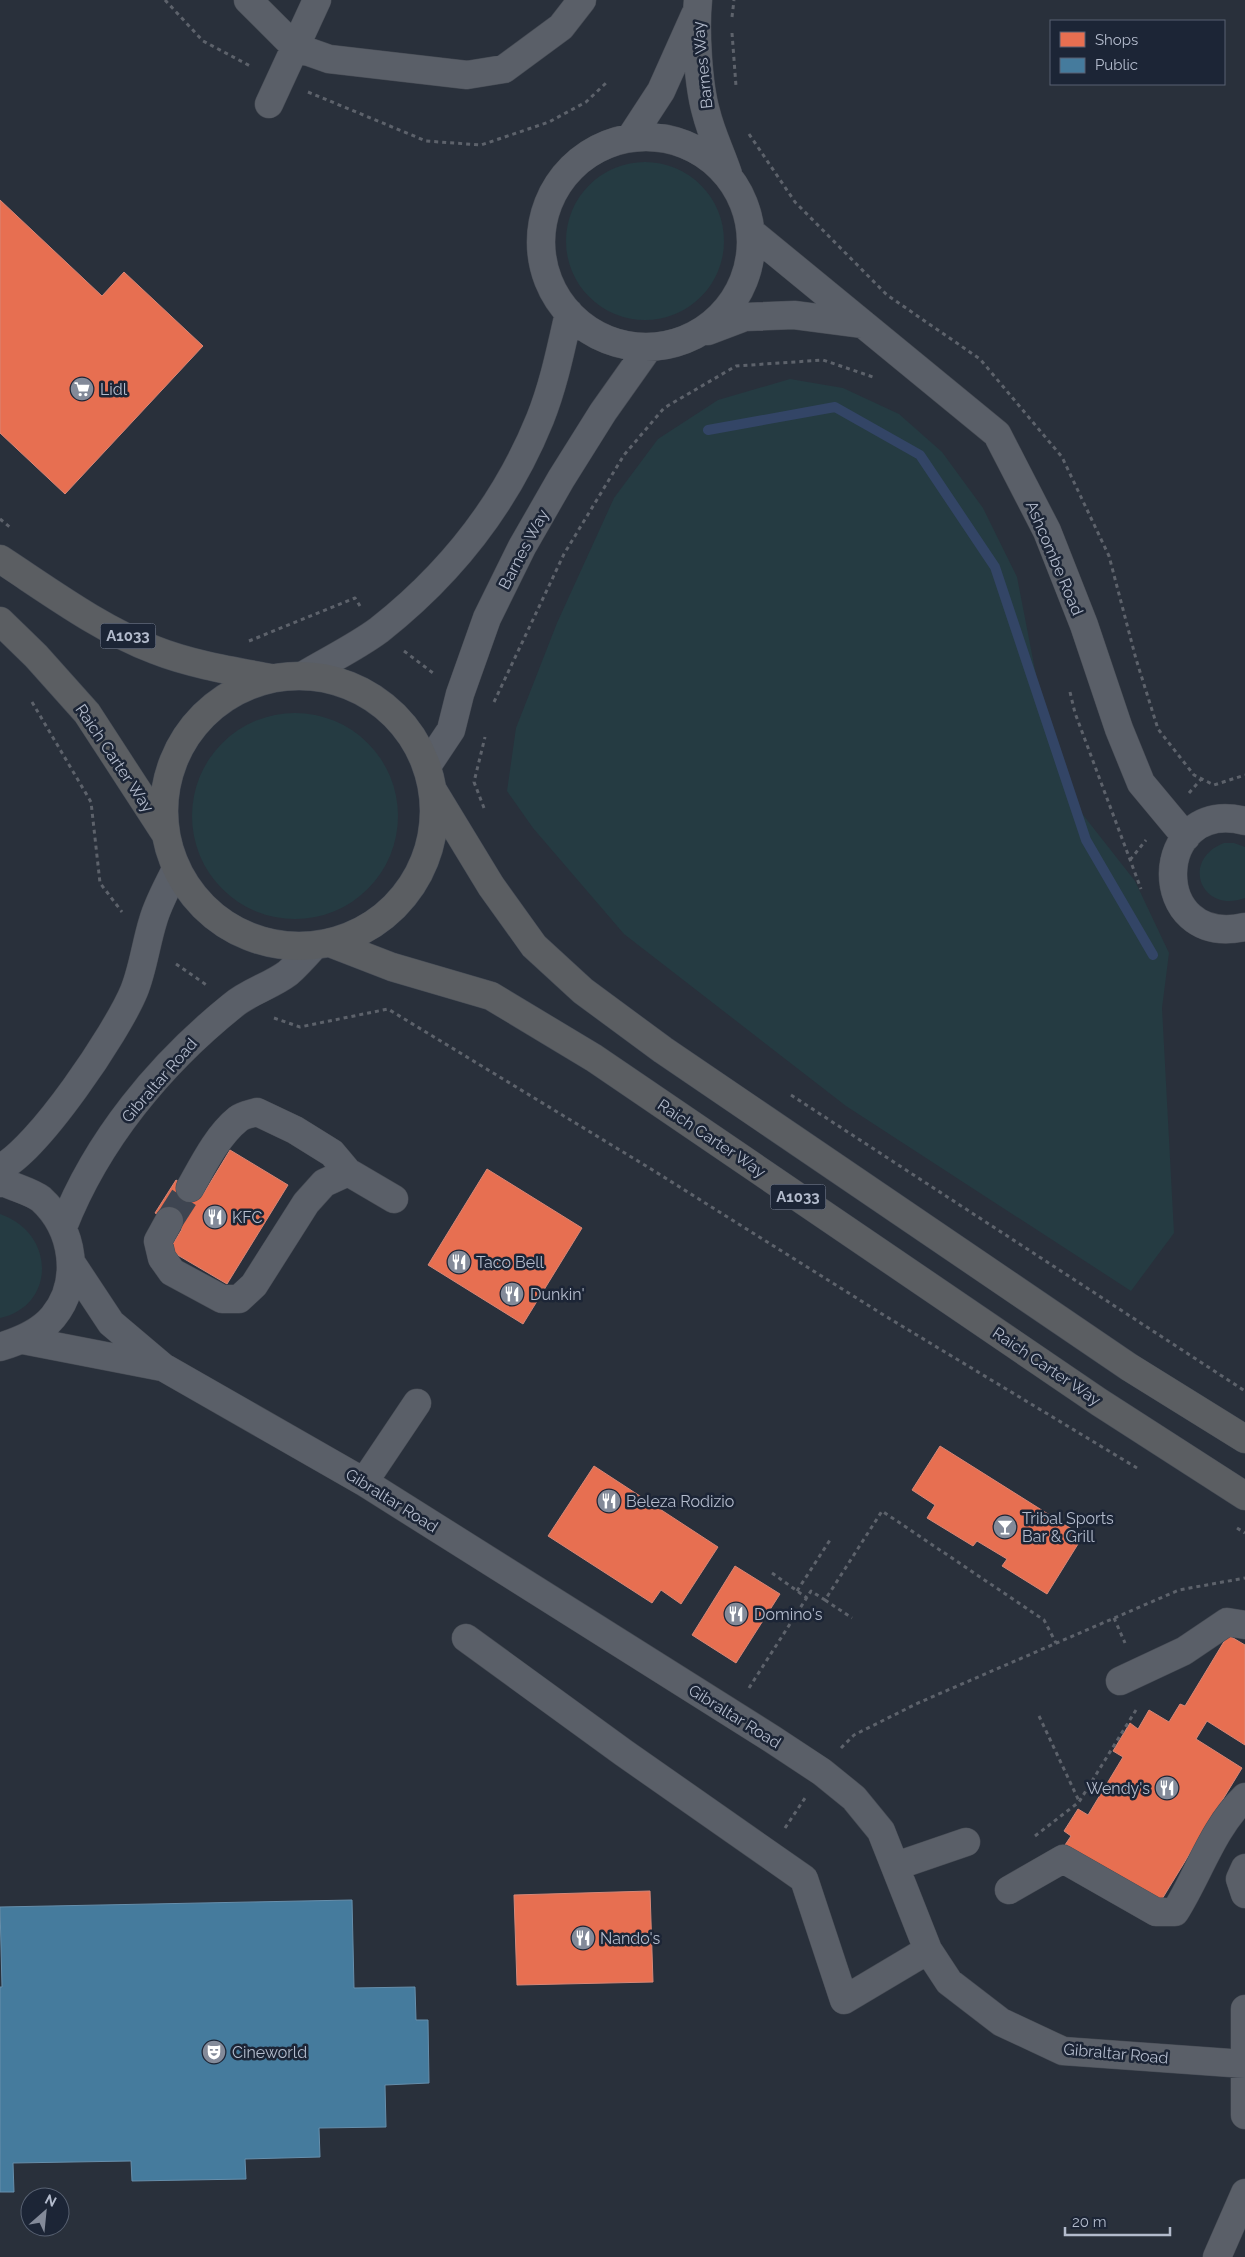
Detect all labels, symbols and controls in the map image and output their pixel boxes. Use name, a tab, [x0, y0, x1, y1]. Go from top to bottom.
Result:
street label: Barnes Way	[688, 20, 717, 110]
legend	[1050, 20, 1225, 85]
text: Shops	[1095, 31, 1138, 49]
text: Public	[1095, 56, 1138, 74]
supermarket icon: Lidl	[69, 376, 95, 402]
place label: Lidl	[100, 380, 128, 399]
street label: Ashcombe Road	[1022, 498, 1087, 618]
street label: Barnes Way	[494, 506, 553, 593]
road number: A1033	[100, 624, 156, 648]
street label: Raich Carter Way	[71, 701, 158, 816]
street label: Gibraltar Road	[118, 1034, 201, 1126]
street label: Raich Carter Way	[654, 1095, 770, 1182]
road number: A1033	[770, 1184, 826, 1210]
restaurant icon: KFC	[202, 1204, 228, 1230]
place label: KFC	[232, 1208, 262, 1227]
restaurant icon: Taco Bell	[446, 1249, 472, 1275]
place label: Taco Bell	[476, 1253, 545, 1272]
restaurant icon: Dunkin'	[499, 1281, 525, 1307]
place label: Dunkin'	[530, 1285, 585, 1304]
street label: Raich Carter Way	[989, 1323, 1105, 1410]
street label: Gibraltar Road	[342, 1464, 441, 1536]
restaurant icon: Beleza Rodizio	[596, 1488, 622, 1514]
place label: Beleza Rodizio	[626, 1492, 734, 1511]
place label: Tribal Sports Bar & Grill	[1022, 1509, 1114, 1546]
bar icon: Tribal Sports Bar & Grill	[992, 1514, 1018, 1540]
restaurant icon: Domino's	[723, 1601, 749, 1627]
place label: Domino's	[754, 1605, 823, 1624]
street label: Gibraltar Road	[685, 1680, 784, 1752]
restaurant icon: Wendy's	[1154, 1775, 1180, 1801]
place label: Wendy's	[1086, 1779, 1150, 1798]
restaurant icon: Nando's	[570, 1925, 596, 1951]
place label: Nando's	[600, 1929, 661, 1948]
theatre icon: Cineworld	[201, 2039, 227, 2065]
street label: Gibraltar Road	[1063, 2039, 1169, 2068]
place label: Cineworld	[232, 2043, 307, 2062]
north arrow	[20, 2187, 70, 2237]
text: N	[43, 2191, 59, 2210]
scale bar	[1065, 2204, 1170, 2236]
text: 20 m	[1072, 2213, 1107, 2231]

